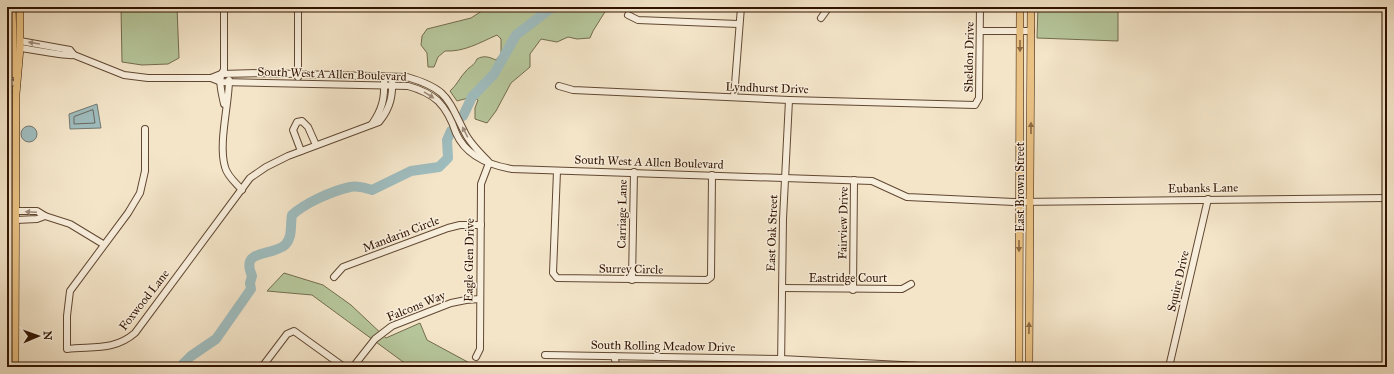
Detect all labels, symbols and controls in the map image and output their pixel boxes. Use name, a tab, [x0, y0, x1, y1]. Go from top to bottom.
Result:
street label: Sheldon Drive	[961, 22, 977, 92]
one-way arrow	[28, 40, 40, 46]
one-way arrow	[1017, 40, 1023, 53]
street label: South West A Allen Boulevard	[257, 64, 407, 84]
street label: Lyndhurst Drive	[725, 80, 809, 96]
one-way arrow	[424, 91, 434, 99]
one-way arrow	[1028, 121, 1034, 134]
one-way arrow	[462, 126, 468, 138]
street label: East Brown Street	[1013, 141, 1027, 232]
street label: South West A Allen Boulevard	[574, 152, 724, 172]
street label: Carriage Lane	[614, 179, 631, 249]
street label: Eubanks Lane	[1168, 180, 1238, 196]
street label: Fairview Drive	[835, 186, 851, 260]
street label: East Oak Street	[764, 194, 780, 272]
one-way arrow	[25, 208, 37, 215]
street label: Mandarin Circle	[361, 213, 441, 255]
street label: Eagle Glen Drive	[461, 218, 478, 302]
one-way arrow	[1016, 240, 1022, 253]
street label: Squire Drive	[1164, 249, 1193, 313]
street label: Surrey Circle	[599, 261, 663, 277]
street label: Foxwood Lane	[116, 267, 172, 333]
street label: Eastridge Court	[809, 271, 888, 286]
street label: Falcons Way	[385, 288, 448, 324]
north arrow	[18, 316, 58, 356]
one-way arrow	[1026, 322, 1033, 334]
text: N	[41, 331, 54, 341]
street label: South Rolling Meadow Drive	[591, 338, 735, 355]

